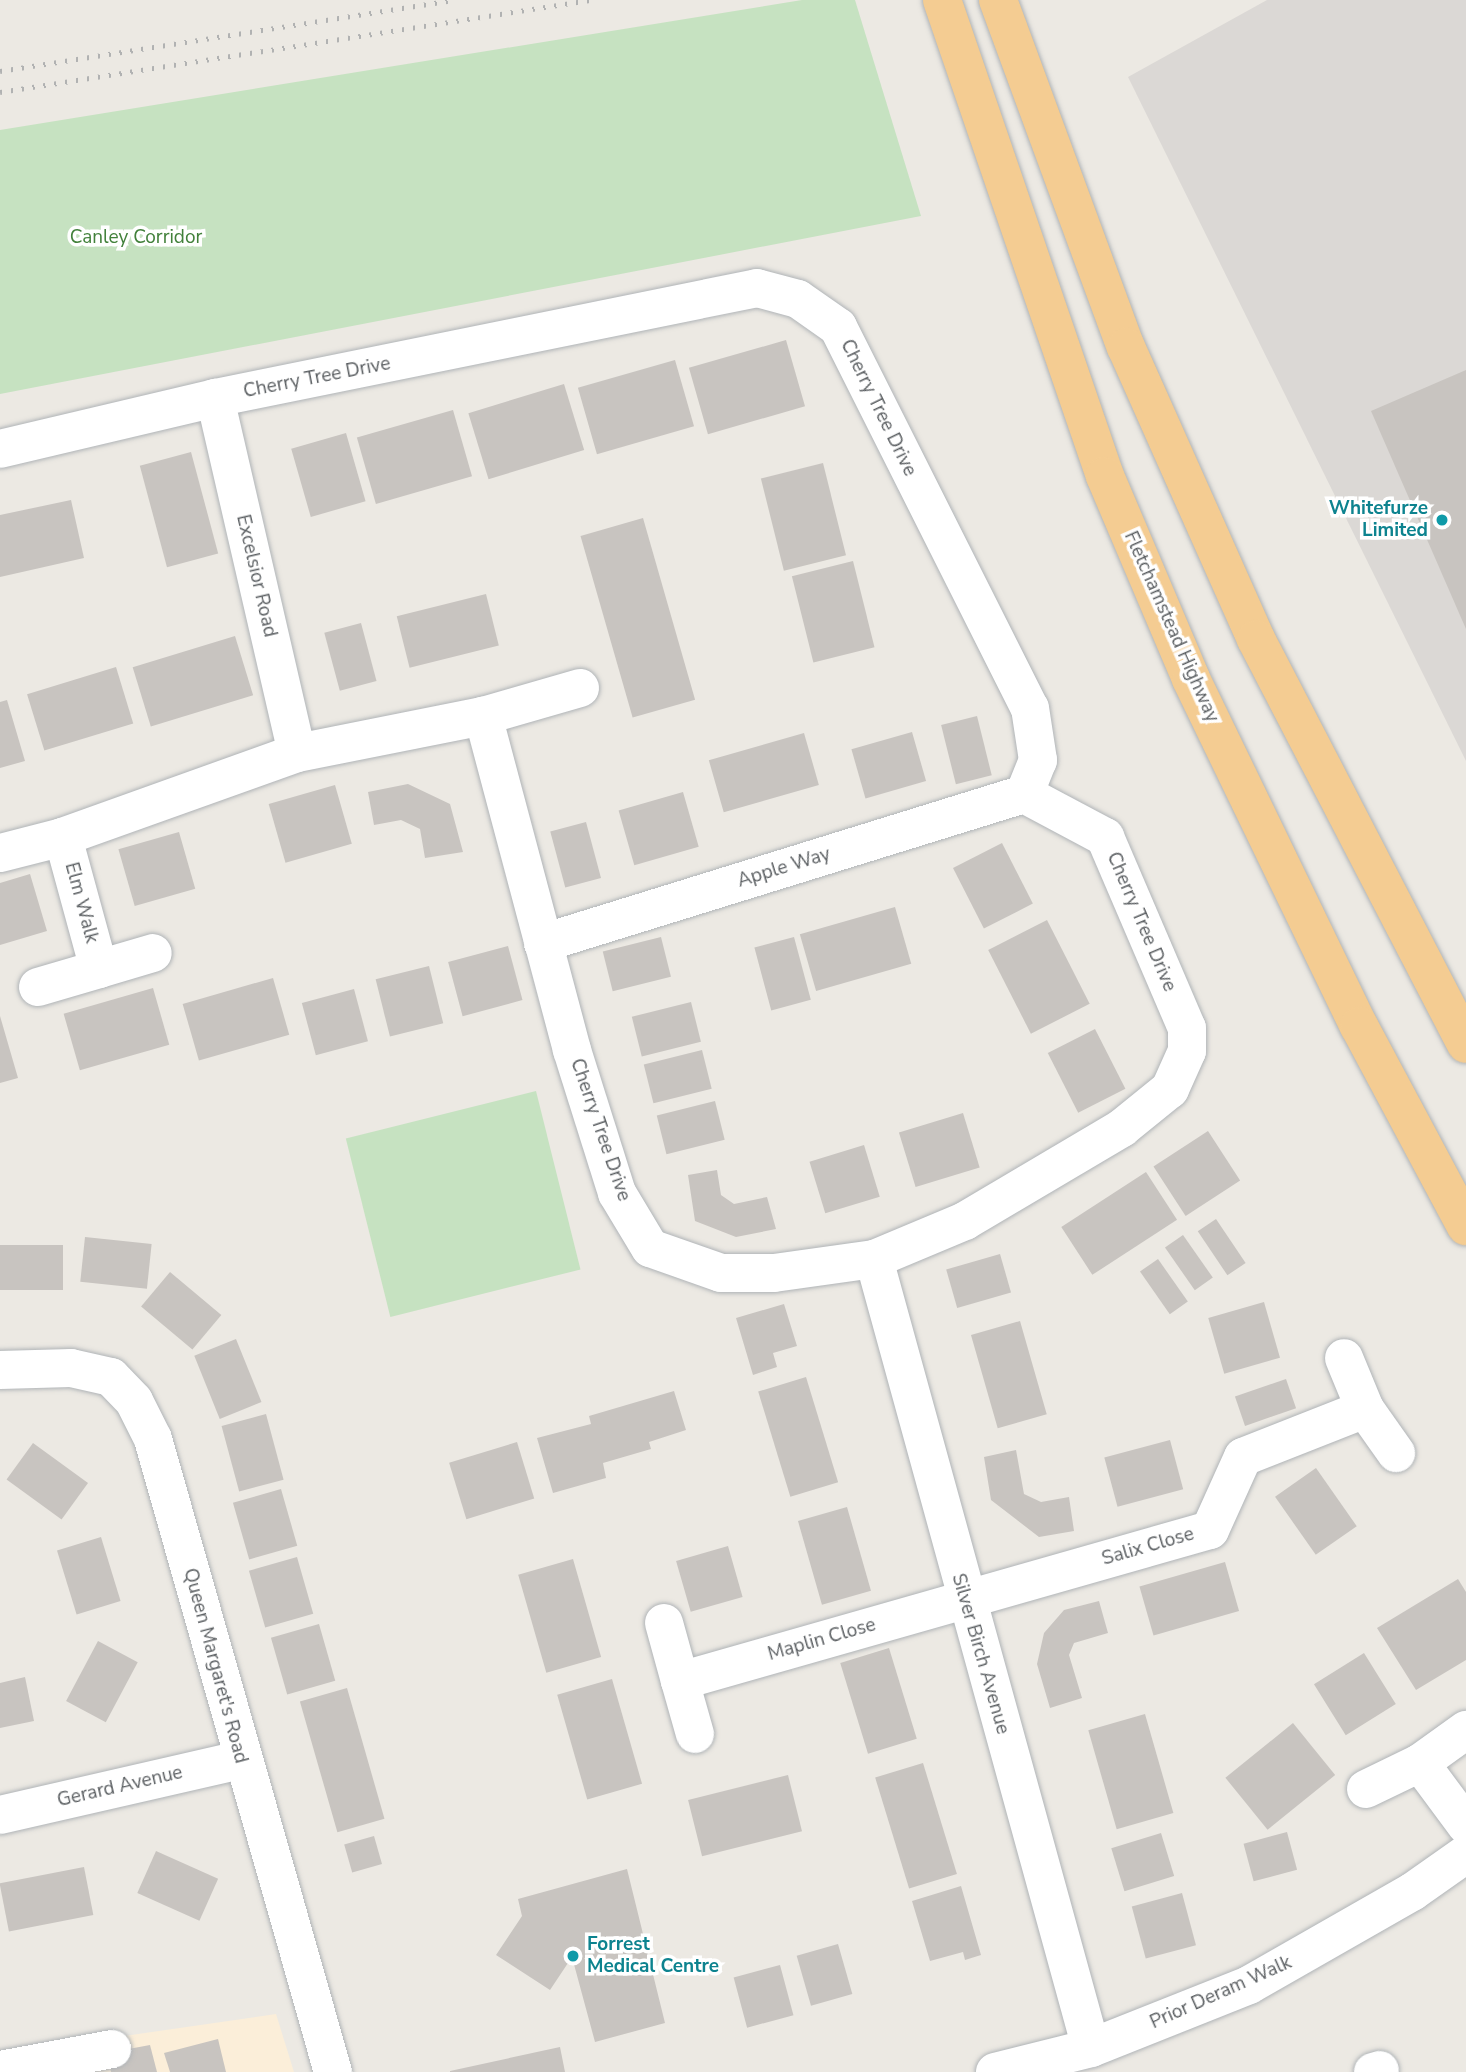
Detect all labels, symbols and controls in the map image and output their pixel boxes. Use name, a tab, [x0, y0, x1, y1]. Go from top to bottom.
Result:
park label: Canley Corridor	[70, 227, 202, 249]
street label: Cherry Tree Drive	[835, 336, 921, 480]
street label: Cherry Tree Drive	[242, 353, 392, 403]
place label: Whitefurze Limited	[1329, 498, 1428, 542]
street label: Excelsior Road	[231, 512, 281, 640]
marker: Whitefurze Limited	[1434, 512, 1450, 528]
street label: Fletchamstead Highway	[1119, 528, 1223, 726]
street label: Apple Way	[735, 843, 833, 893]
street label: Cherry Tree Drive	[1101, 849, 1181, 995]
street label: Elm Walk	[59, 860, 103, 946]
street label: Cherry Tree Drive	[565, 1056, 635, 1204]
street label: Salix Close	[1099, 1523, 1197, 1571]
street label: Queen Margaret's Road	[178, 1566, 252, 1766]
street label: Silver Birch Avenue	[946, 1571, 1014, 1737]
street label: Maplin Close	[765, 1614, 879, 1666]
street label: Gerard Avenue	[55, 1761, 185, 1813]
place label: Forrest Medical Centre	[587, 1934, 719, 1978]
marker: Forrest Medical Centre	[565, 1948, 581, 1964]
street label: Prior Deram Walk	[1147, 1952, 1295, 2034]

